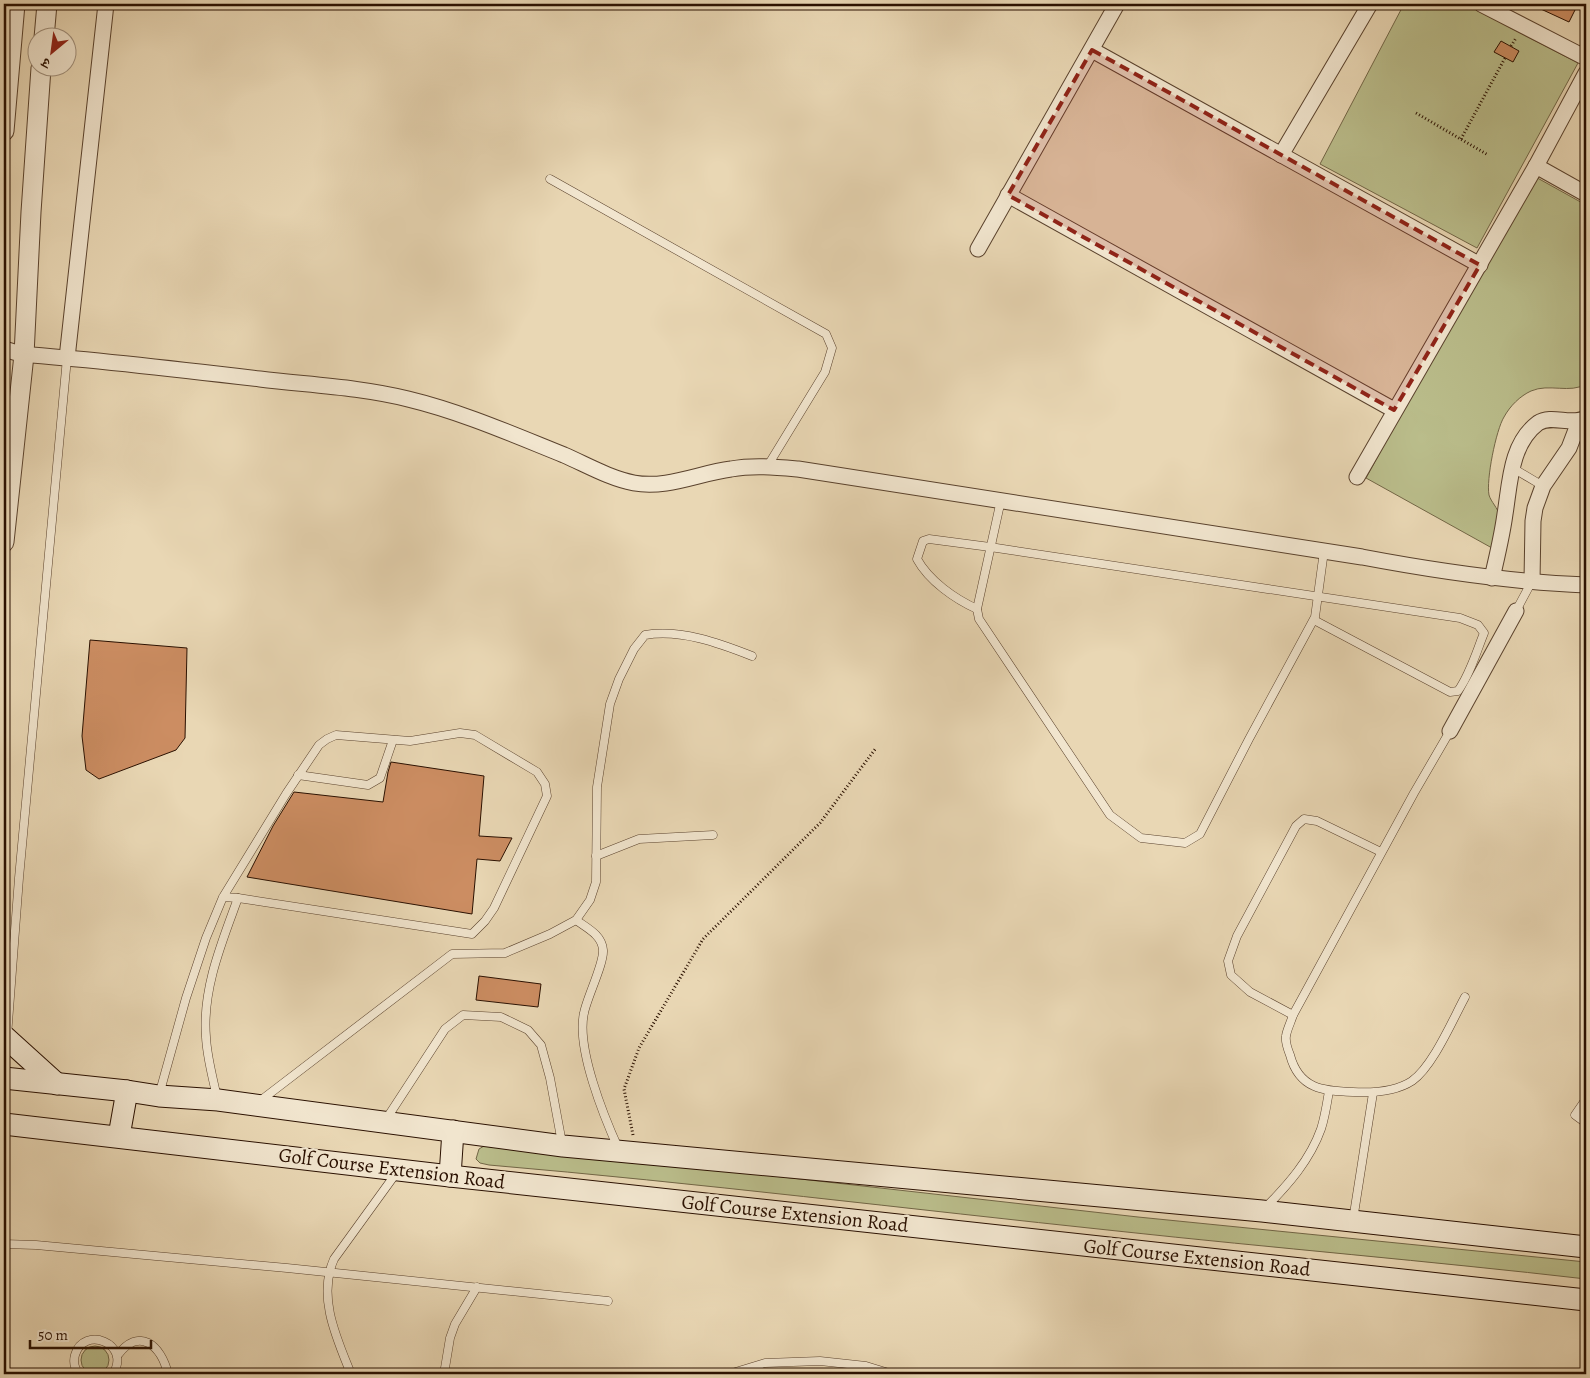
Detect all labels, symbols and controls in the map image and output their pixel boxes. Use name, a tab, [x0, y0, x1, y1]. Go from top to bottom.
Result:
north arrow	[28, 28, 78, 78]
text: उ	[37, 52, 55, 73]
street label: Golf Course Extension Road	[277, 1141, 507, 1196]
street label: Golf Course Extension Road	[680, 1188, 910, 1239]
street label: Golf Course Extension Road	[1082, 1232, 1312, 1283]
scale bar	[30, 1318, 151, 1350]
text: 50 m	[38, 1325, 68, 1345]

